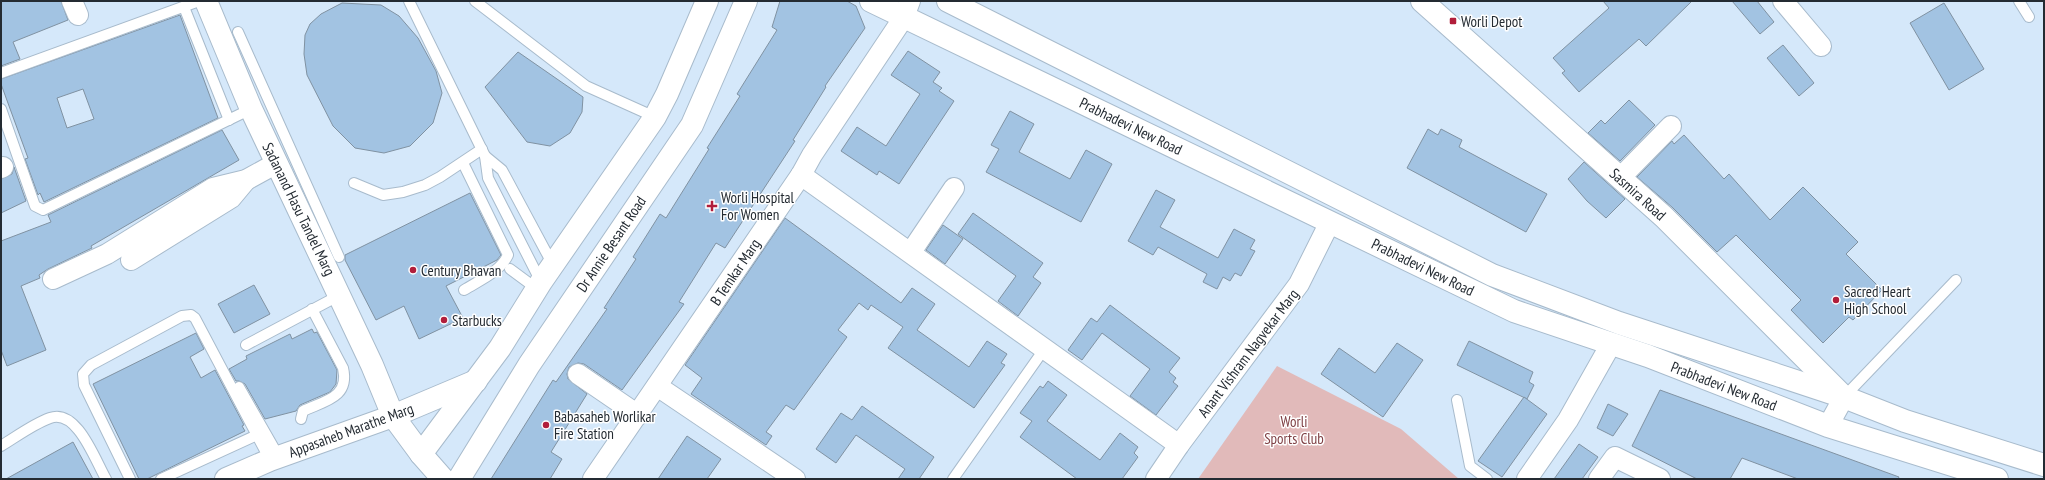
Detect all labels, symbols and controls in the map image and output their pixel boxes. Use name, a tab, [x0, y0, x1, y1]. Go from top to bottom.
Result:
place label: Worli Depot	[1461, 12, 1522, 31]
marker: Worli Depot	[1448, 16, 1458, 26]
street label: Prabhadevi New Road	[1077, 93, 1185, 159]
street label: Sadanand Hasu Tandel Marg	[259, 139, 339, 279]
street label: Sasmira Road	[1606, 164, 1670, 224]
place label: Worli Hospital For Women	[721, 188, 795, 224]
street label: Dr Annie Besant Road	[572, 192, 650, 296]
marker: Worli Hospital For Women	[706, 200, 718, 212]
street label: Prabhadevi New Road	[1369, 234, 1477, 300]
street label: B Temkar Marg	[706, 235, 764, 309]
place label: Century Bhavan	[421, 261, 501, 280]
marker: Century Bhavan	[408, 265, 418, 275]
place label: Sacred Heart High School	[1844, 282, 1911, 318]
street label: Anant Vishram Nagvekar Marg	[1193, 285, 1303, 421]
marker: Sacred Heart High School	[1831, 295, 1841, 305]
place label: Starbucks	[452, 311, 502, 330]
marker: Starbucks	[439, 315, 449, 325]
street label: Prabhadevi New Road	[1668, 357, 1780, 415]
street label: Appasaheb Marathe Marg	[286, 399, 416, 461]
place label: Babasaheb Worlikar Fire Station	[554, 407, 657, 443]
park label: Worli Sports Club	[1264, 412, 1324, 448]
marker: Babasaheb Worlikar Fire Station	[541, 420, 551, 430]

